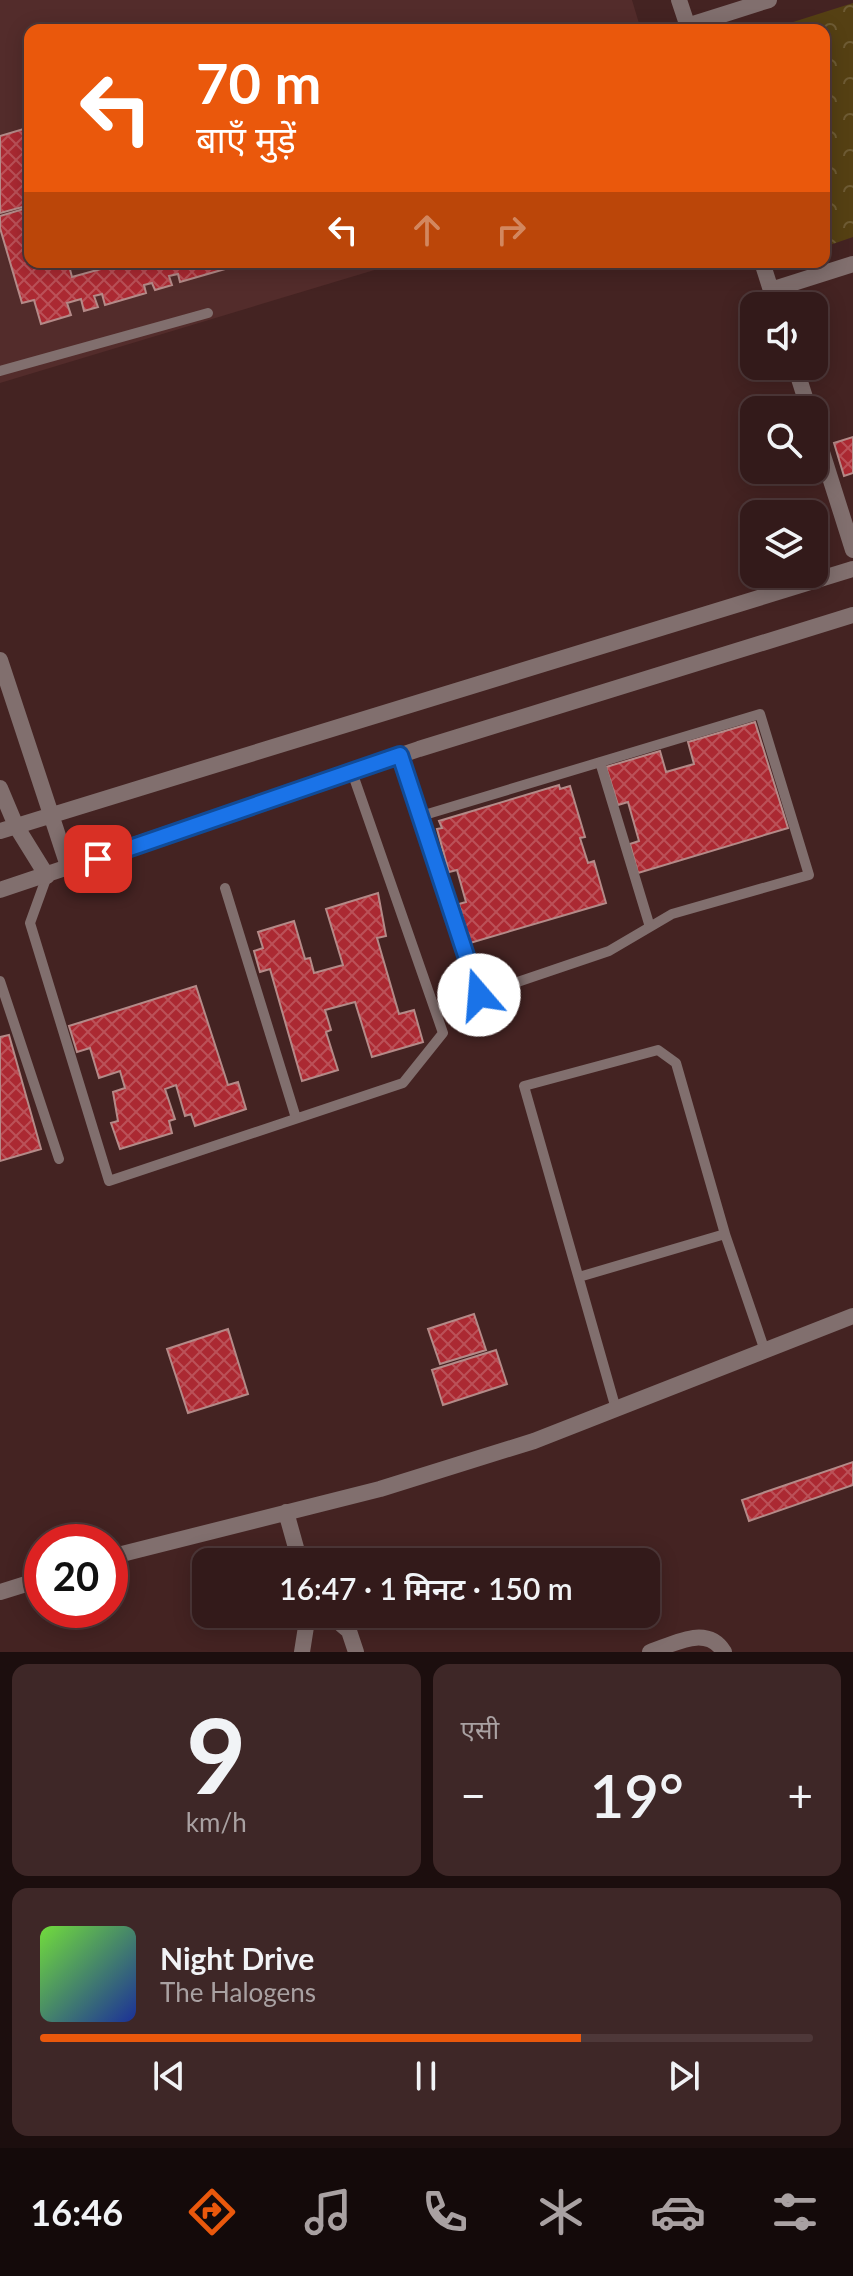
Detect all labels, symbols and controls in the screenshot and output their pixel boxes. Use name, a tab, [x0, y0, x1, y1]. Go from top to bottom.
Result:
text: 70 m	[196, 49, 321, 116]
icon: left	[64, 56, 168, 160]
text: बाएँ मुड़ें	[196, 117, 296, 161]
icon: left	[321, 208, 365, 252]
icon: ahead	[405, 208, 449, 252]
icon: right	[489, 208, 533, 252]
map controls	[740, 292, 828, 588]
button: sound	[740, 292, 828, 380]
button: search	[740, 396, 828, 484]
button: layers	[740, 500, 828, 588]
pin	[64, 825, 132, 893]
icon: arrive	[76, 837, 120, 881]
position arrow	[437, 953, 521, 1037]
speed limit sign: 20	[24, 1524, 128, 1628]
text: 16:47 · 1 मिनट · 150 m	[279, 1570, 573, 1606]
text: 9	[186, 1691, 246, 1816]
text: एसी	[461, 1713, 499, 1745]
text: 19°	[590, 1759, 684, 1831]
text: −	[461, 1769, 486, 1821]
text: +	[787, 1769, 813, 1821]
text: km/h	[186, 1806, 247, 1838]
text: Night Drive	[160, 1940, 314, 1976]
text: The Halogens	[160, 1976, 316, 2008]
icon: previous	[147, 2054, 191, 2098]
icon: pause	[404, 2054, 448, 2098]
icon: next	[662, 2054, 706, 2098]
icon: directions	[184, 2184, 240, 2240]
icon: music	[300, 2184, 356, 2240]
icon: phone	[417, 2184, 473, 2240]
icon: climate	[533, 2184, 589, 2240]
icon: car	[650, 2184, 706, 2240]
icon: filters	[767, 2184, 823, 2240]
text: 16:46	[30, 2190, 123, 2234]

